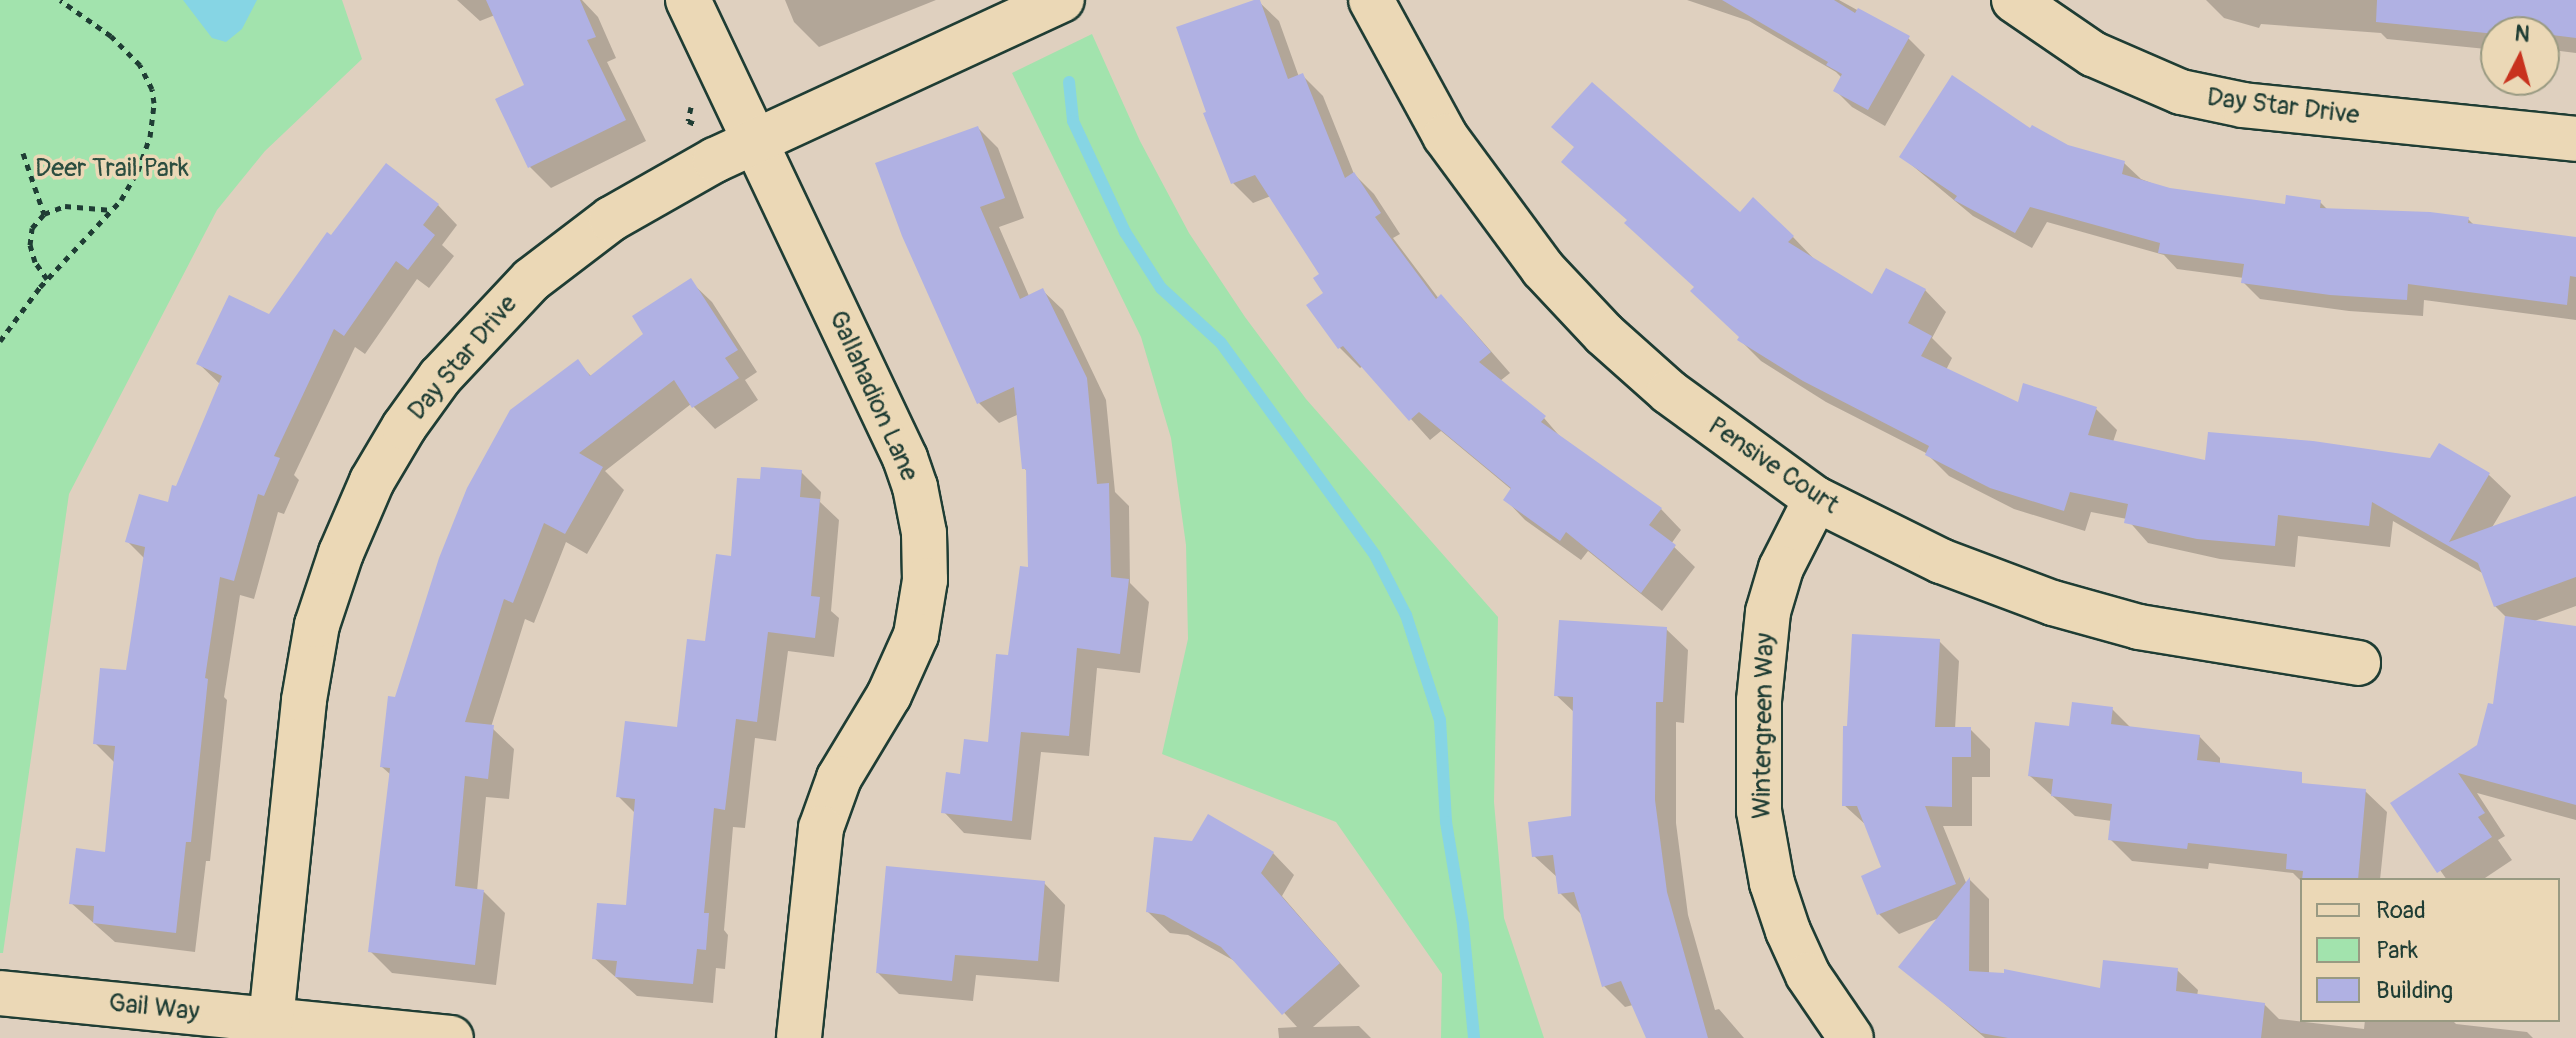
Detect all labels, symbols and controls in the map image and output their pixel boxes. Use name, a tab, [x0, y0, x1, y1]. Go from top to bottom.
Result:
north arrow	[2480, 16, 2560, 96]
text: N	[2513, 19, 2531, 49]
street label: Day Star Drive	[2205, 82, 2361, 132]
park label: Deer Trail Park	[35, 153, 189, 185]
street label: Day Star Drive	[402, 289, 524, 427]
street label: Gallahadion Lane	[822, 306, 924, 486]
street label: Pensive Court	[1702, 411, 1844, 521]
street label: Wintergreen Way	[1747, 633, 1781, 819]
legend	[2300, 878, 2560, 1022]
text: Road	[2376, 896, 2426, 925]
text: Park	[2376, 936, 2418, 965]
text: Building	[2376, 976, 2453, 1005]
street label: Gail Way	[107, 988, 201, 1028]

